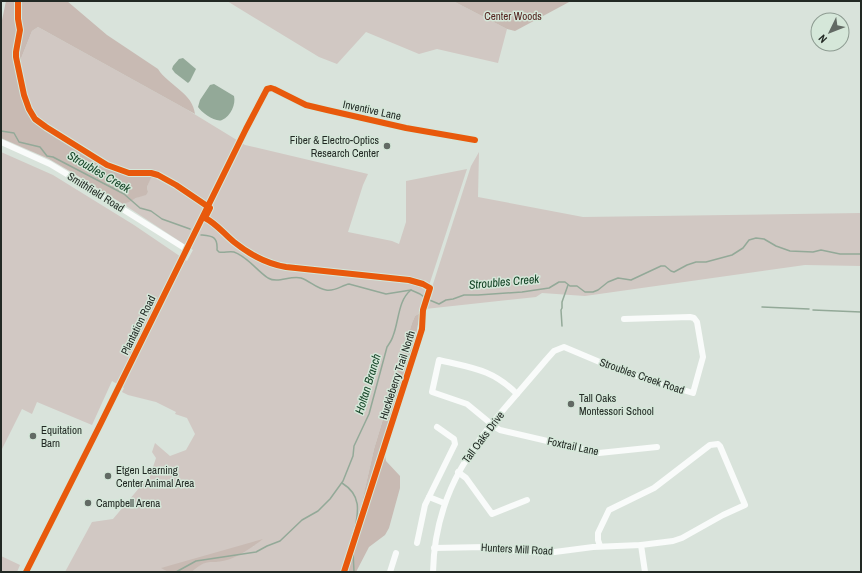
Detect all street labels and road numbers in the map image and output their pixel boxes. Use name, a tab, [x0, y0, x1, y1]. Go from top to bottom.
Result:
street label: Inventive Lane	[342, 97, 402, 123]
street label: Smithfield Road	[65, 169, 127, 215]
street label: Plantation Road	[118, 293, 158, 357]
street label: Huckleberry Trail North	[376, 329, 418, 421]
street label: Stroubles Creek Road	[598, 355, 686, 397]
street label: Tall Oaks Drive	[459, 408, 507, 466]
street label: Foxtrail Lane	[546, 434, 600, 458]
street label: Hunters Mill Road	[481, 540, 553, 558]

